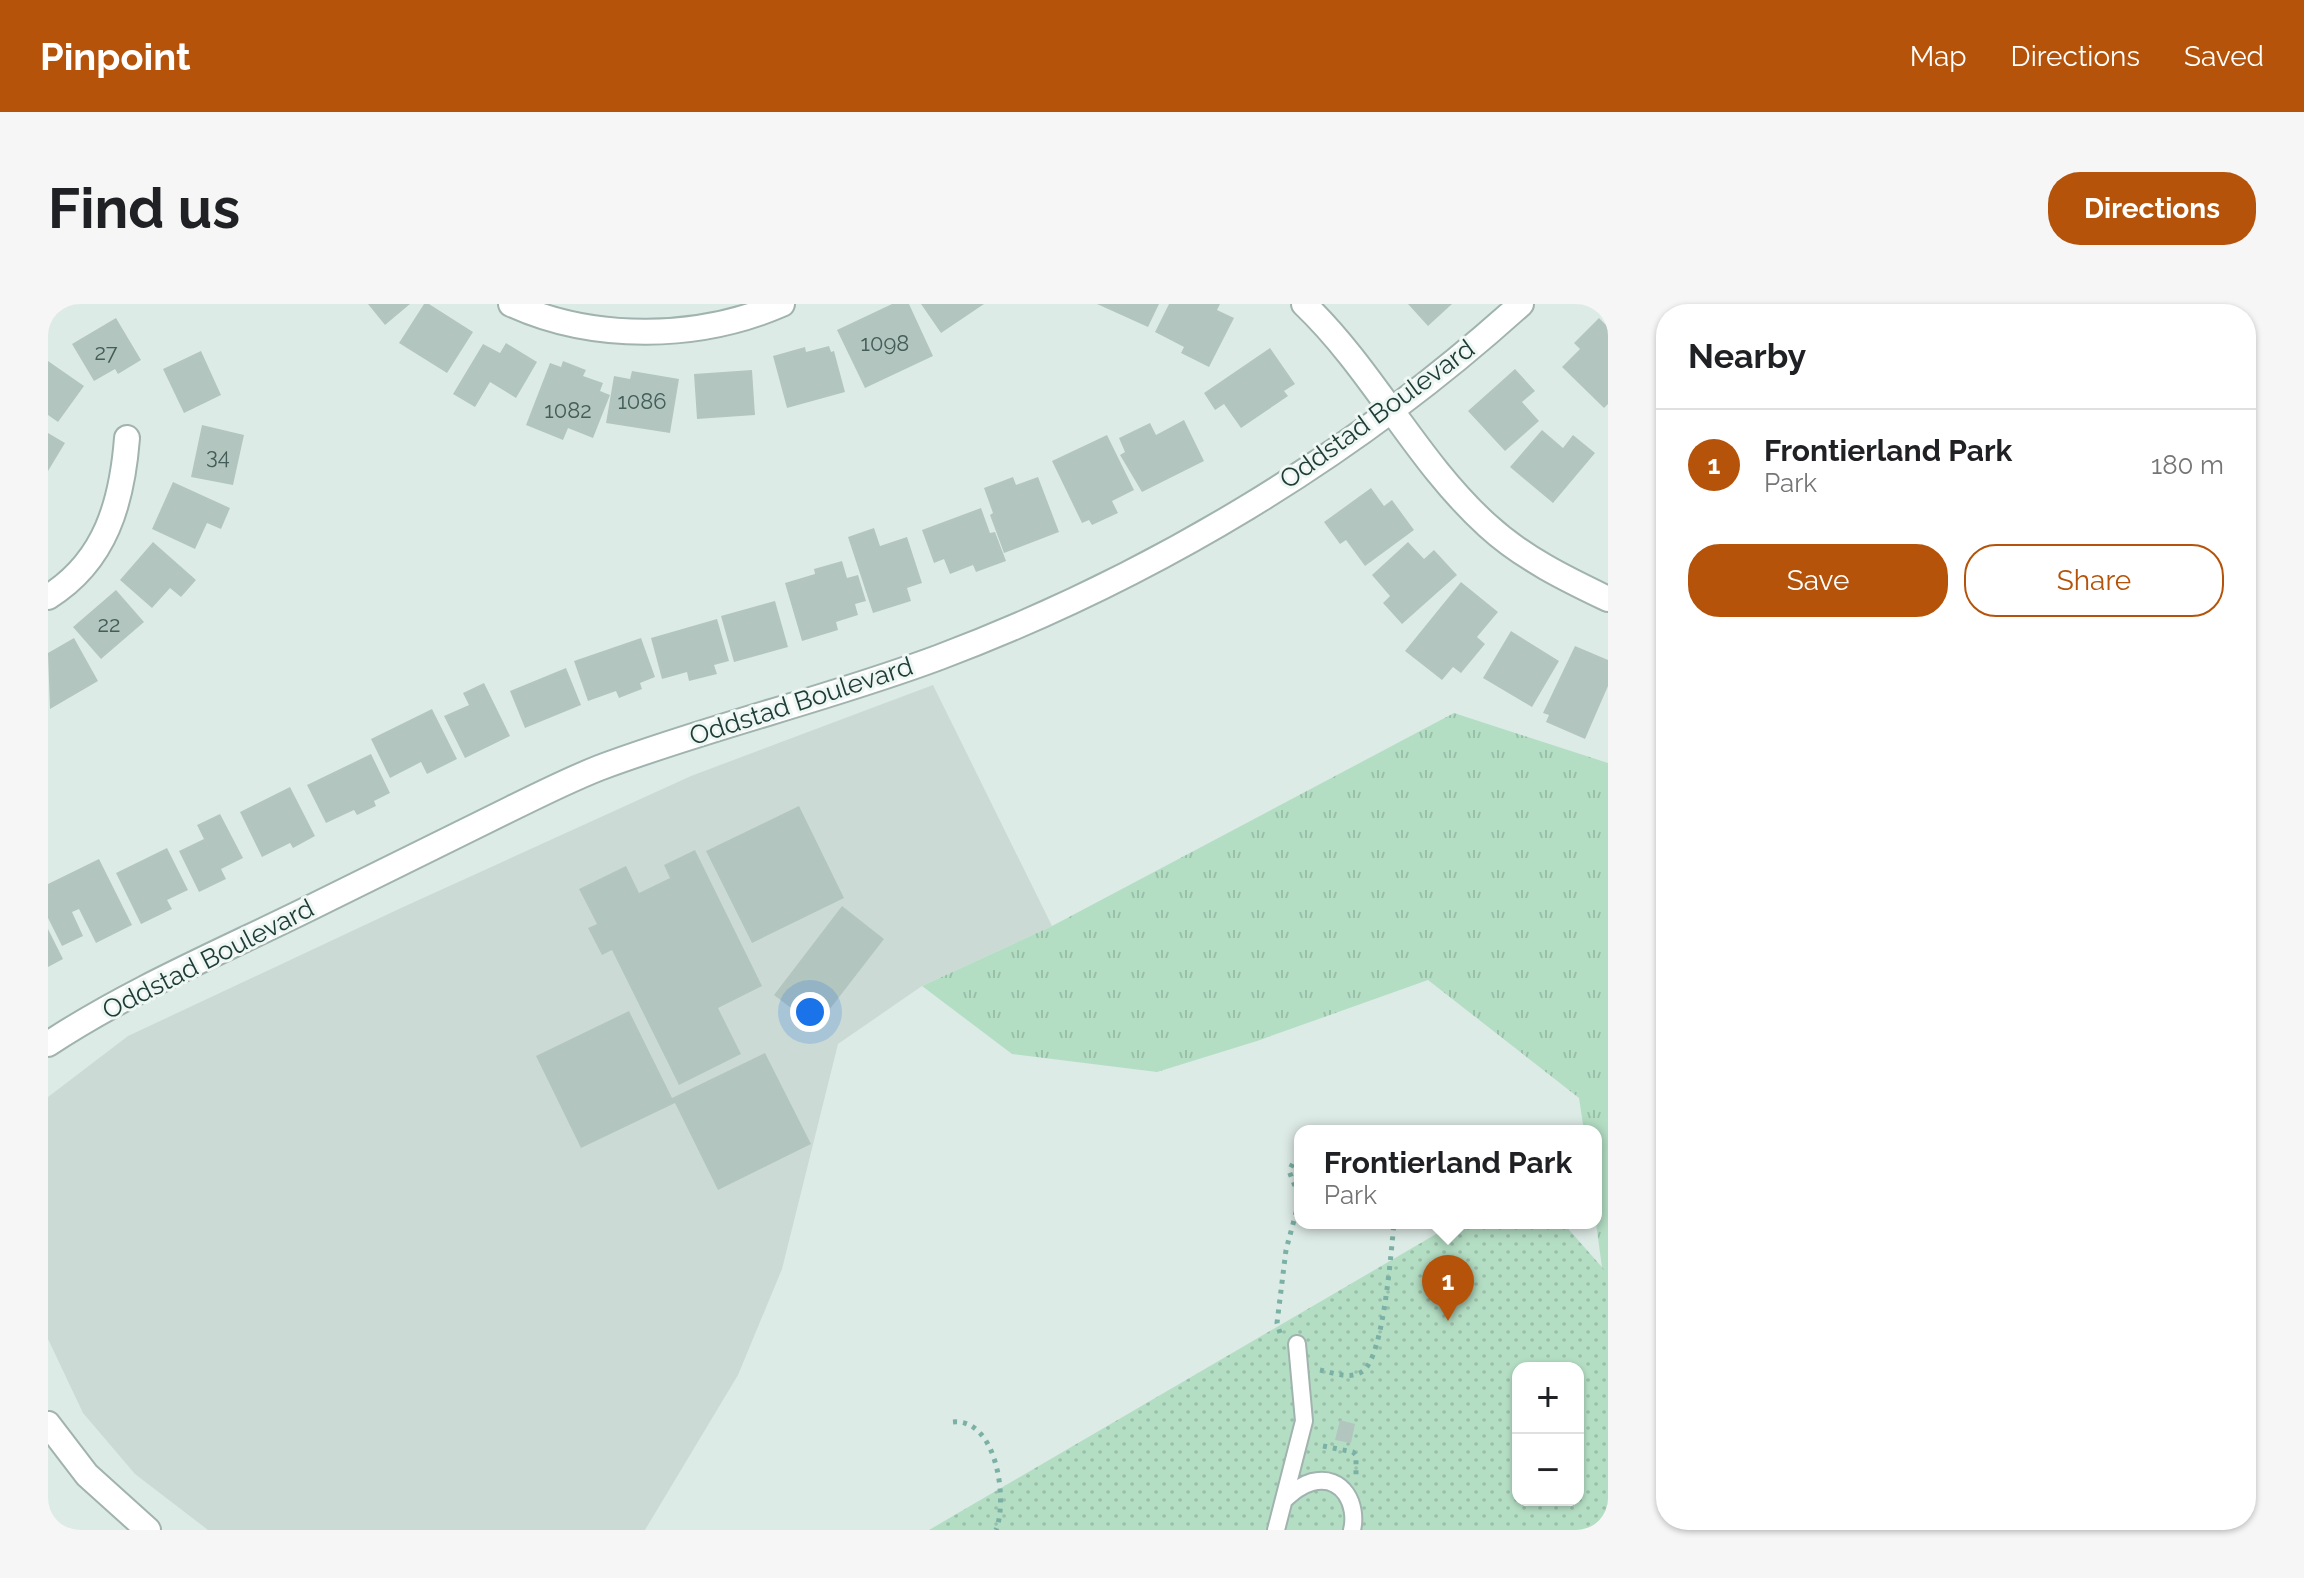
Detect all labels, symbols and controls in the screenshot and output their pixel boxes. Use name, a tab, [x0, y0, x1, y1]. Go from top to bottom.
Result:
text: Pinpoint	[40, 34, 191, 79]
text: Map	[1910, 40, 1967, 73]
text: Directions	[2011, 40, 2140, 73]
text: Saved	[2184, 40, 2264, 73]
button: Directions	[2048, 172, 2256, 245]
text: Find us	[48, 175, 240, 241]
house number: 1098	[861, 330, 909, 356]
street label: Oddstad Boulevard	[1274, 333, 1480, 495]
text: Nearby	[1688, 336, 1806, 376]
house number: 27	[94, 339, 118, 365]
house number: 1086	[617, 388, 667, 414]
house number: 1082	[544, 397, 592, 423]
text: Frontierland Park	[1764, 433, 2012, 468]
house number: 34	[206, 443, 230, 469]
text: 1	[1708, 450, 1720, 480]
text: 180 m	[2151, 450, 2224, 480]
text: Park	[1764, 468, 1817, 498]
button: Save	[1688, 544, 1948, 617]
button: Share	[1964, 544, 2224, 617]
house number: 22	[98, 611, 120, 637]
street label: Oddstad Boulevard	[686, 651, 916, 751]
street label: Oddstad Boulevard	[97, 893, 319, 1025]
your location	[790, 992, 830, 1032]
popup	[1294, 1125, 1602, 1229]
text: Frontierland Park	[1324, 1145, 1572, 1180]
text: Park	[1324, 1180, 1377, 1210]
pin: 1	[1422, 1255, 1474, 1321]
map controls	[1512, 1362, 1584, 1506]
button: +	[1512, 1362, 1584, 1434]
button: −	[1512, 1434, 1584, 1506]

